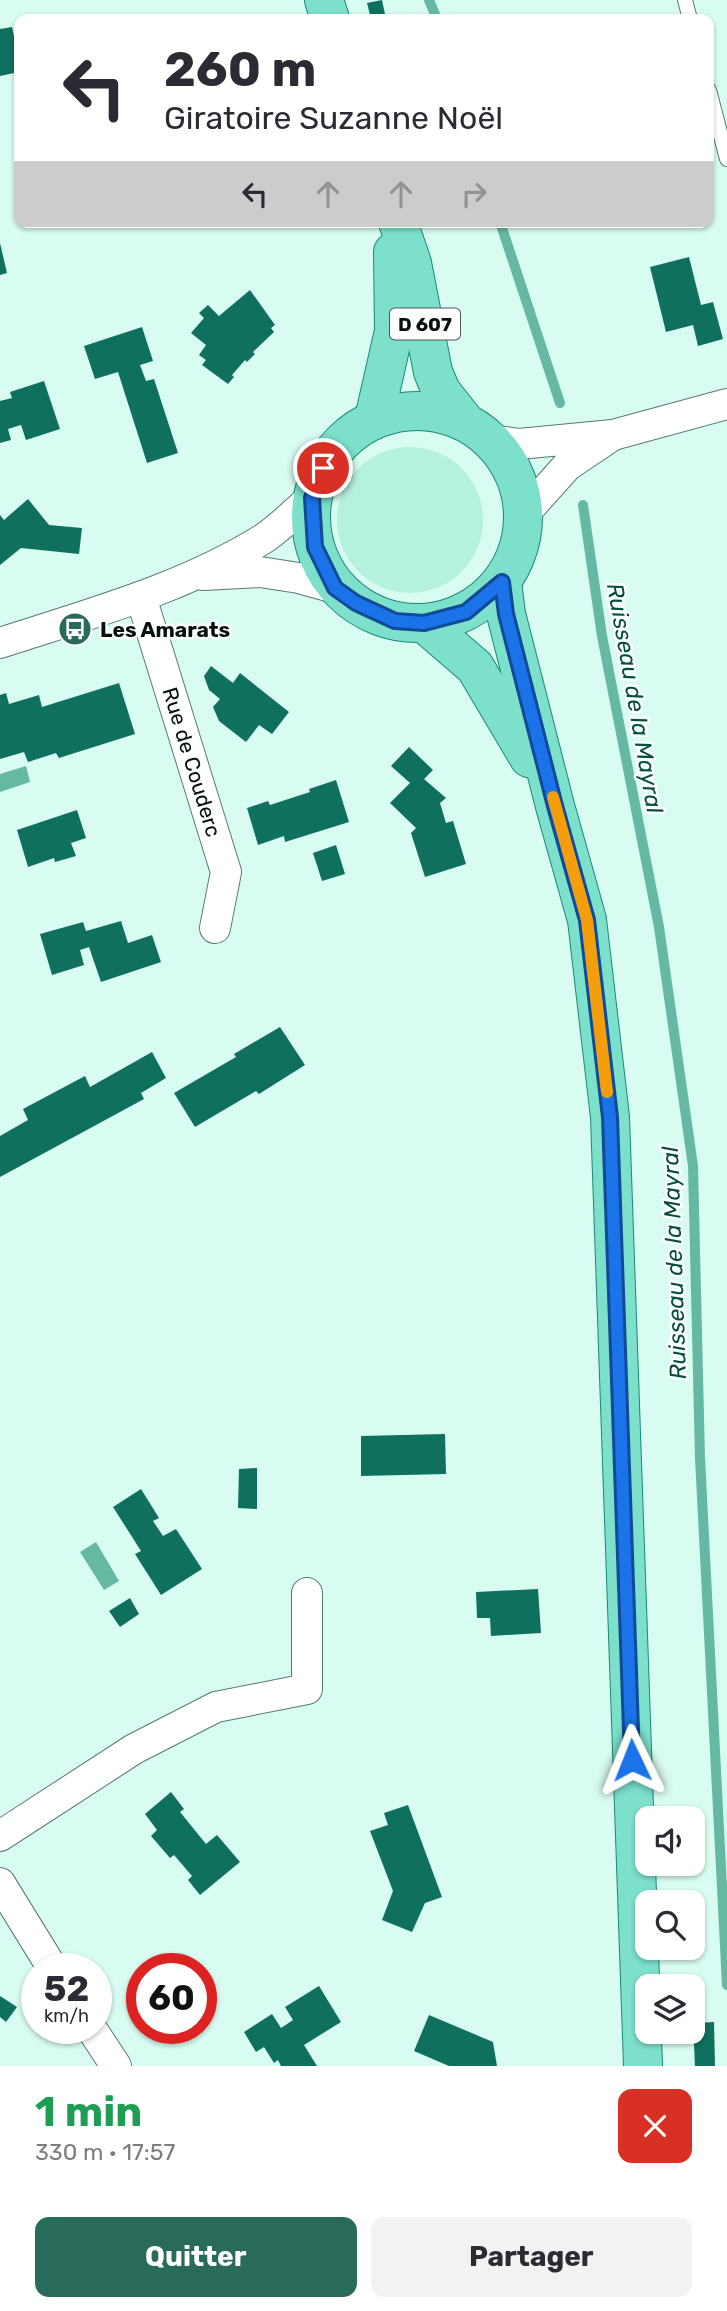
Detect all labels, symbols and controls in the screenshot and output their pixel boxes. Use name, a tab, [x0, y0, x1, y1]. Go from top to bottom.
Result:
text: 260 m	[164, 40, 316, 98]
icon: left	[49, 42, 140, 133]
text: Giratoire Suzanne Noël	[164, 99, 503, 137]
icon: left	[236, 175, 274, 213]
icon: ahead	[309, 175, 347, 213]
icon: ahead	[382, 175, 420, 213]
icon: right	[455, 175, 493, 213]
road number: D 607	[390, 308, 460, 340]
pin	[293, 438, 353, 498]
icon: arrive	[304, 449, 342, 487]
water label: Ruisseau de la Mayral	[601, 581, 669, 816]
bus stop icon: Les Amarats	[56, 610, 94, 648]
place label: Les Amarats	[100, 617, 230, 642]
street label: Rue de Couderc	[157, 684, 227, 840]
water label: Ruisseau de la Mayral	[656, 1145, 692, 1380]
position arrow	[595, 1723, 669, 1797]
map controls	[635, 1806, 705, 2044]
button: sound	[635, 1806, 705, 1876]
button: search	[635, 1890, 705, 1960]
speed limit sign: 60	[126, 1953, 217, 2044]
text: 52	[44, 1968, 89, 2010]
button: layers	[635, 1974, 705, 2044]
text: km/h	[44, 2005, 89, 2027]
text: 1 min	[35, 2087, 142, 2137]
button: close	[618, 2089, 692, 2163]
text: 330 m · 17:57	[35, 2138, 175, 2166]
button: Quitter	[35, 2217, 357, 2297]
button: Partager	[371, 2217, 692, 2297]

